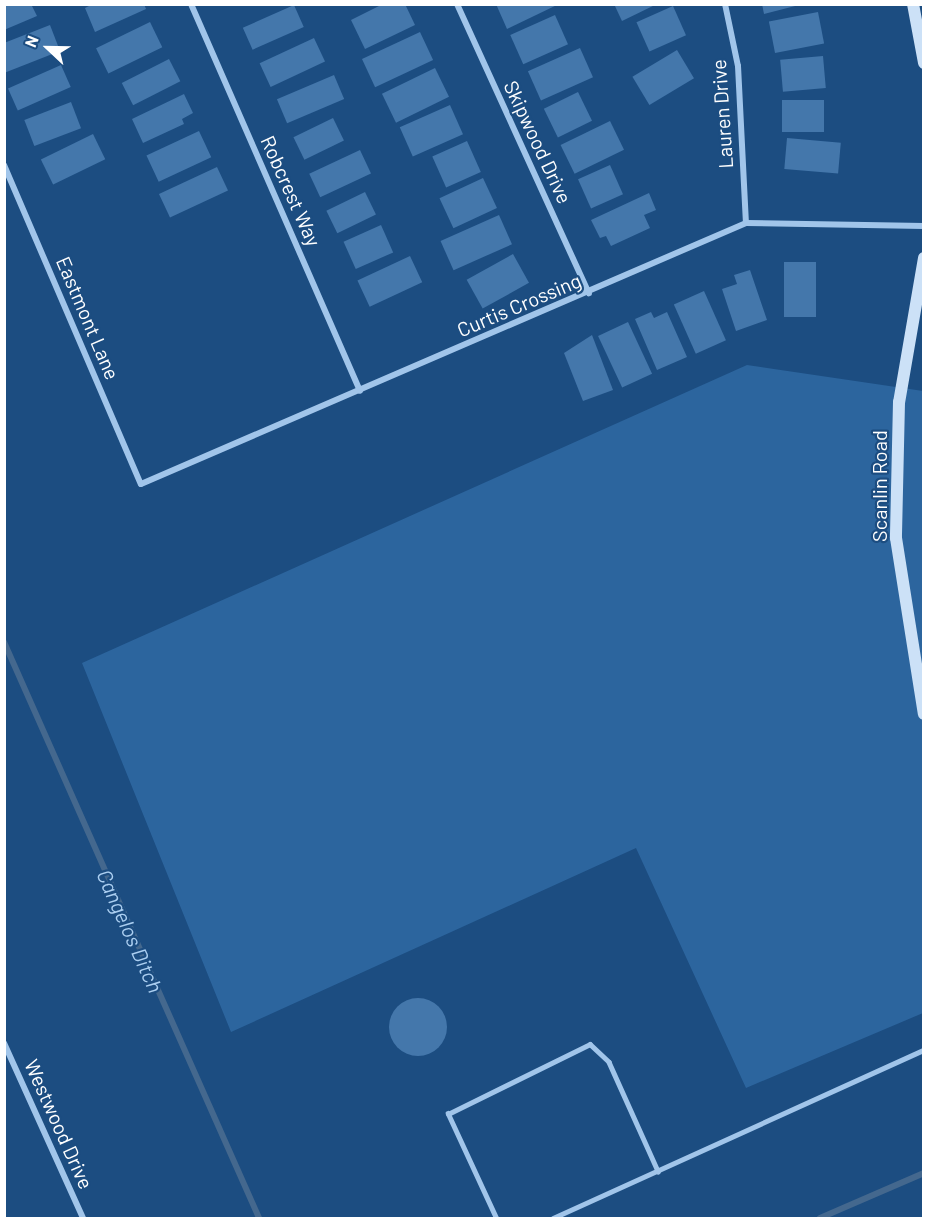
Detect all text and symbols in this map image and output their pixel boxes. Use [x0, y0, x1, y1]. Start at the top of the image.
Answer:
north arrow [18, 18, 78, 78]
text: N [20, 33, 42, 50]
street label: Lauren Drive [706, 59, 738, 169]
street label: Skipwood Drive [499, 77, 577, 207]
street label: Robcrest Way [256, 132, 326, 250]
street label: Eastmont Lane [51, 253, 125, 383]
street label: Curtis Crossing [453, 268, 585, 342]
street label: Scanlin Road [867, 430, 891, 542]
water label: Cangelos Ditch [92, 866, 168, 996]
street label: Westwood Drive [20, 1055, 98, 1193]

